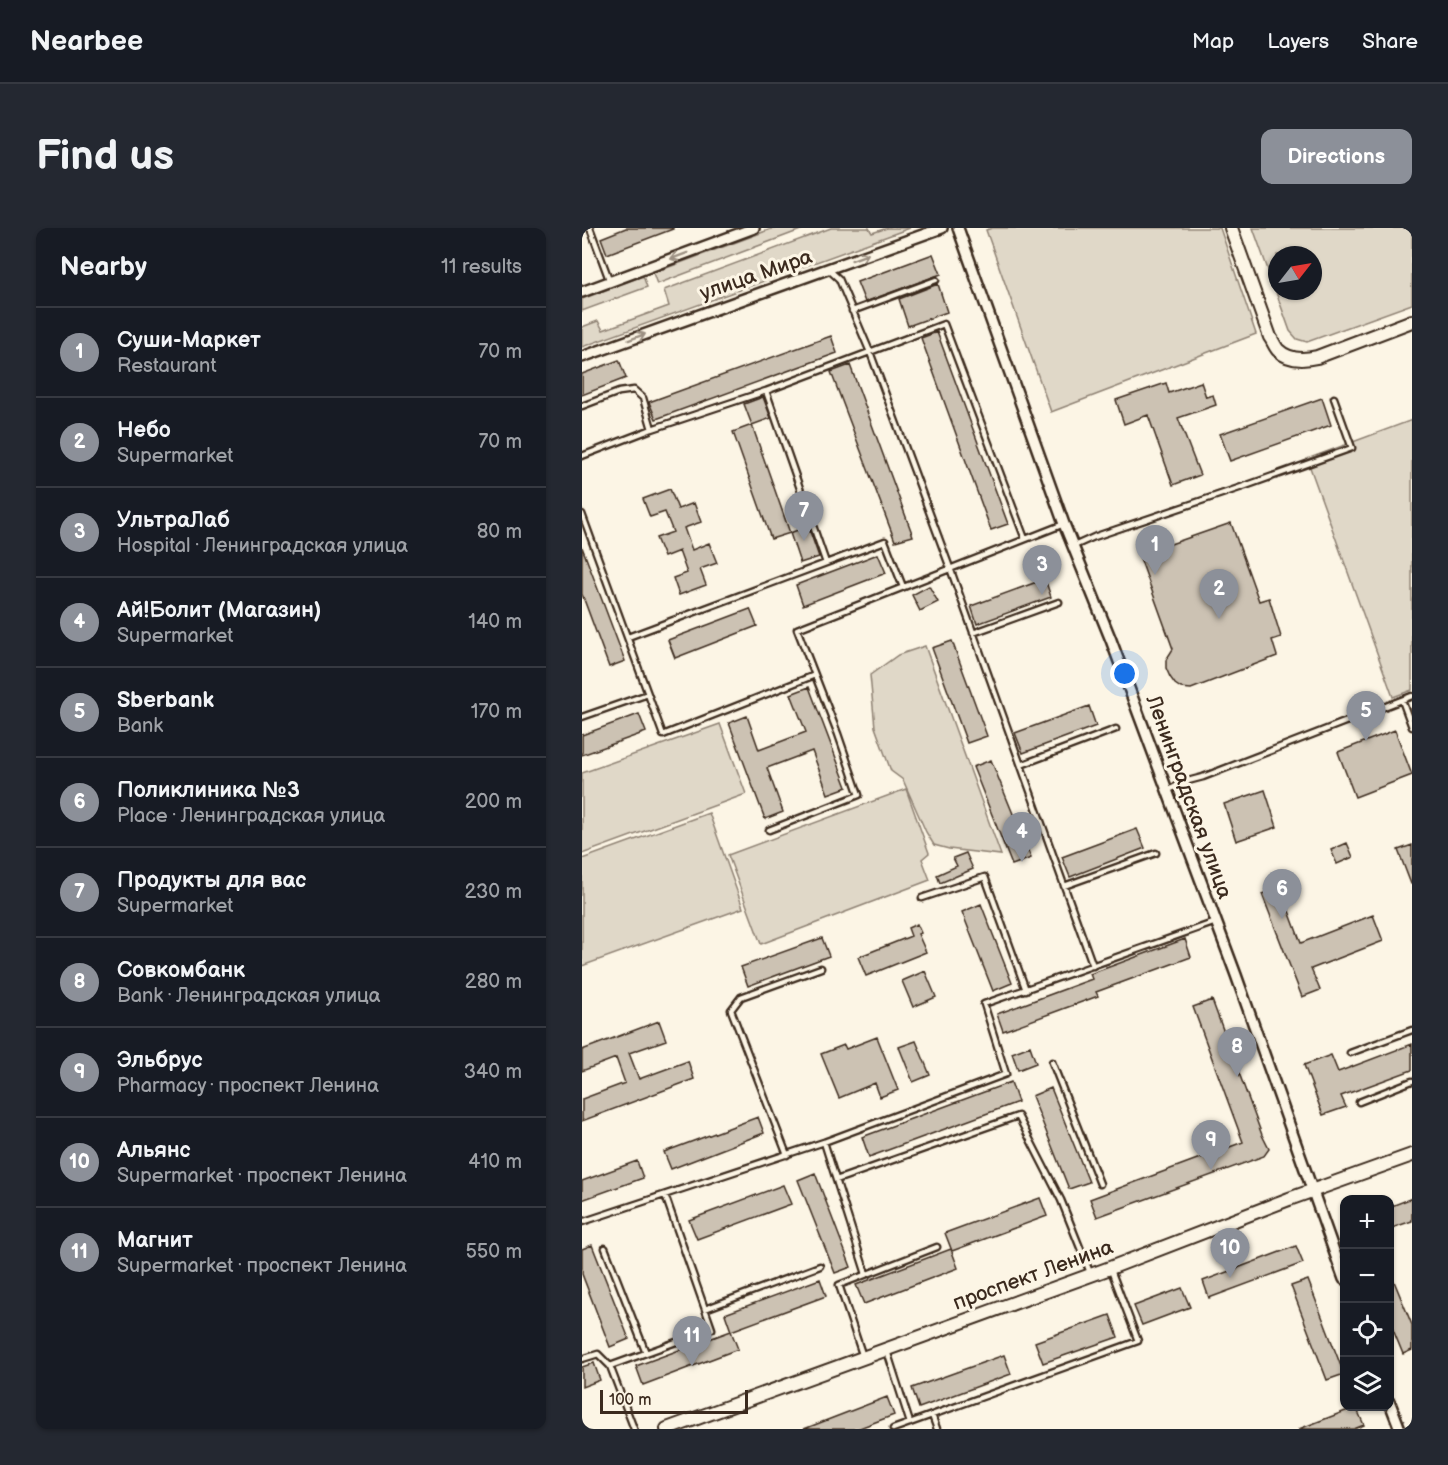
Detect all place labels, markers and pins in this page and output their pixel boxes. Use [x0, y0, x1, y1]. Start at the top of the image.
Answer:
pin: 7 [784, 492, 824, 541]
pin: 1 [1136, 526, 1174, 575]
pin: 3 [1022, 546, 1062, 595]
pin: 2 [1200, 570, 1238, 619]
pin: 5 [1346, 692, 1386, 741]
pin: 4 [1002, 812, 1042, 862]
pin: 6 [1262, 870, 1302, 919]
pin: 8 [1218, 1028, 1256, 1077]
pin: 9 [1192, 1120, 1230, 1170]
pin: 10 [1210, 1228, 1250, 1278]
pin: 11 [672, 1316, 712, 1366]

